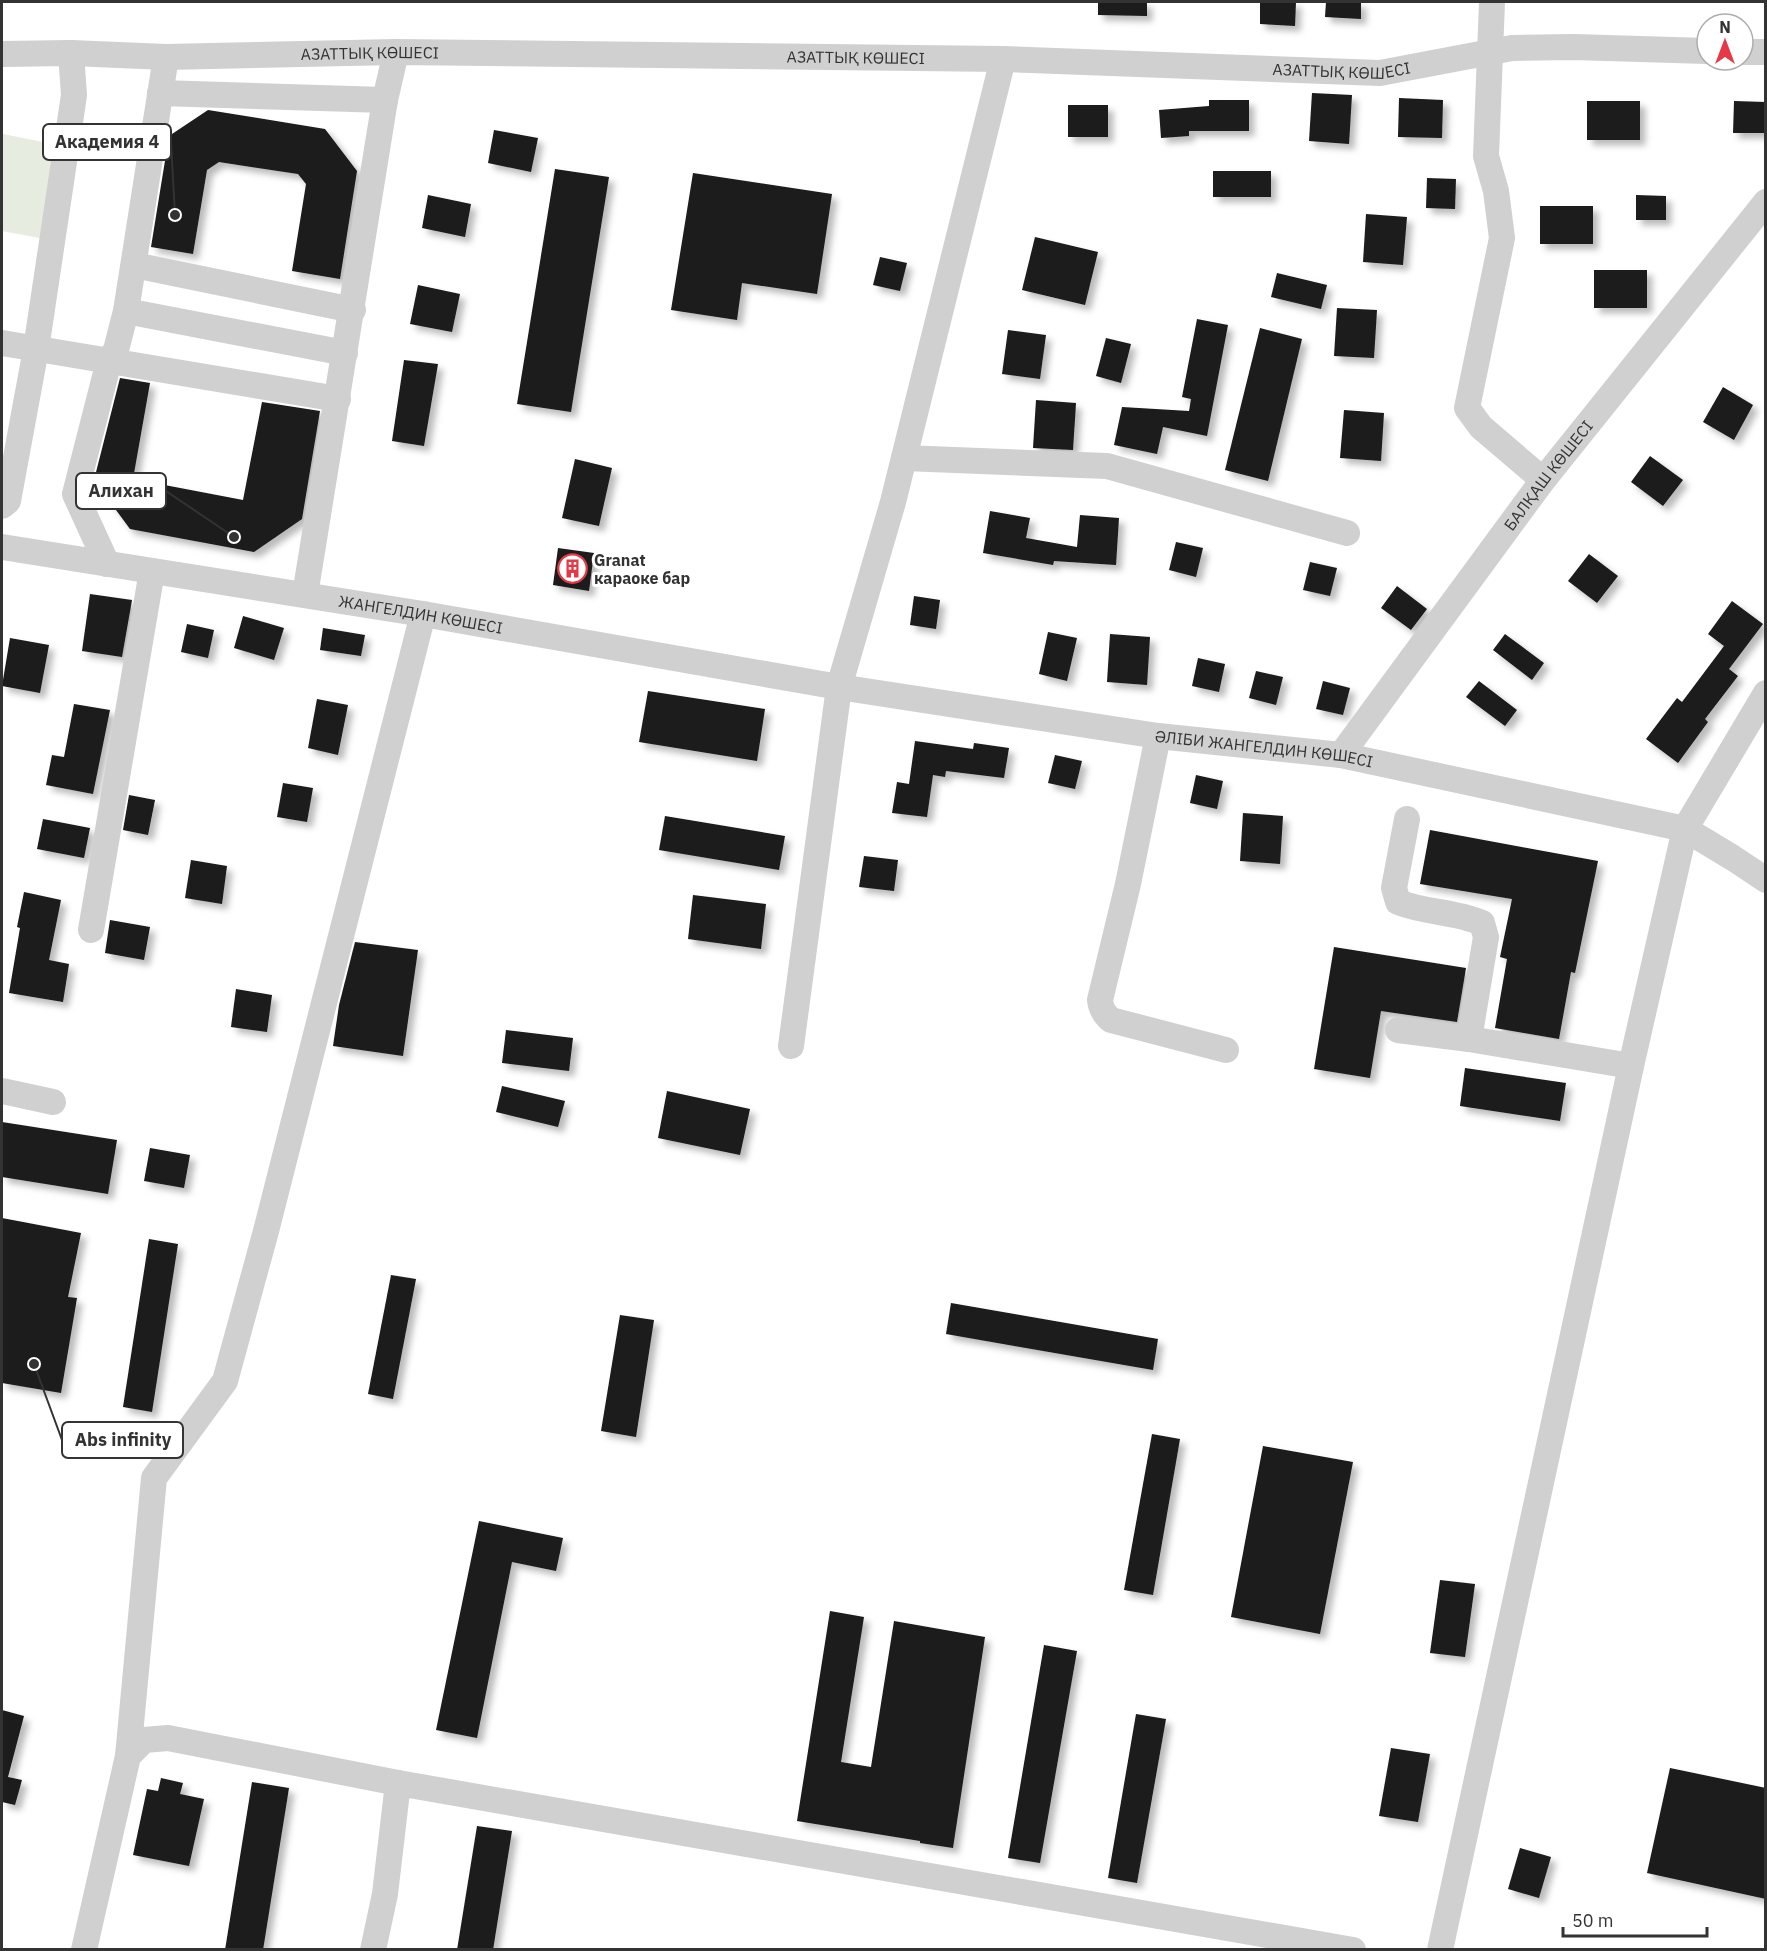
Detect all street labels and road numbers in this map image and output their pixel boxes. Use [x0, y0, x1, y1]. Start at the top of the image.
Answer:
street label: АЗАТТЫҚ КӨШЕСІ [300, 42, 439, 64]
street label: АЗАТТЫҚ КӨШЕСІ [787, 47, 925, 68]
street label: АЗАТТЫҚ КӨШЕСІ [1272, 57, 1412, 83]
street label: БАЛҚАШ КӨШЕСІ [1499, 416, 1597, 534]
street label: ЖАНГЕЛДИН КӨШЕСІ [337, 591, 504, 638]
street label: ӘЛІБИ ЖАНГЕЛДИН КӨШЕСІ [1154, 726, 1375, 772]

